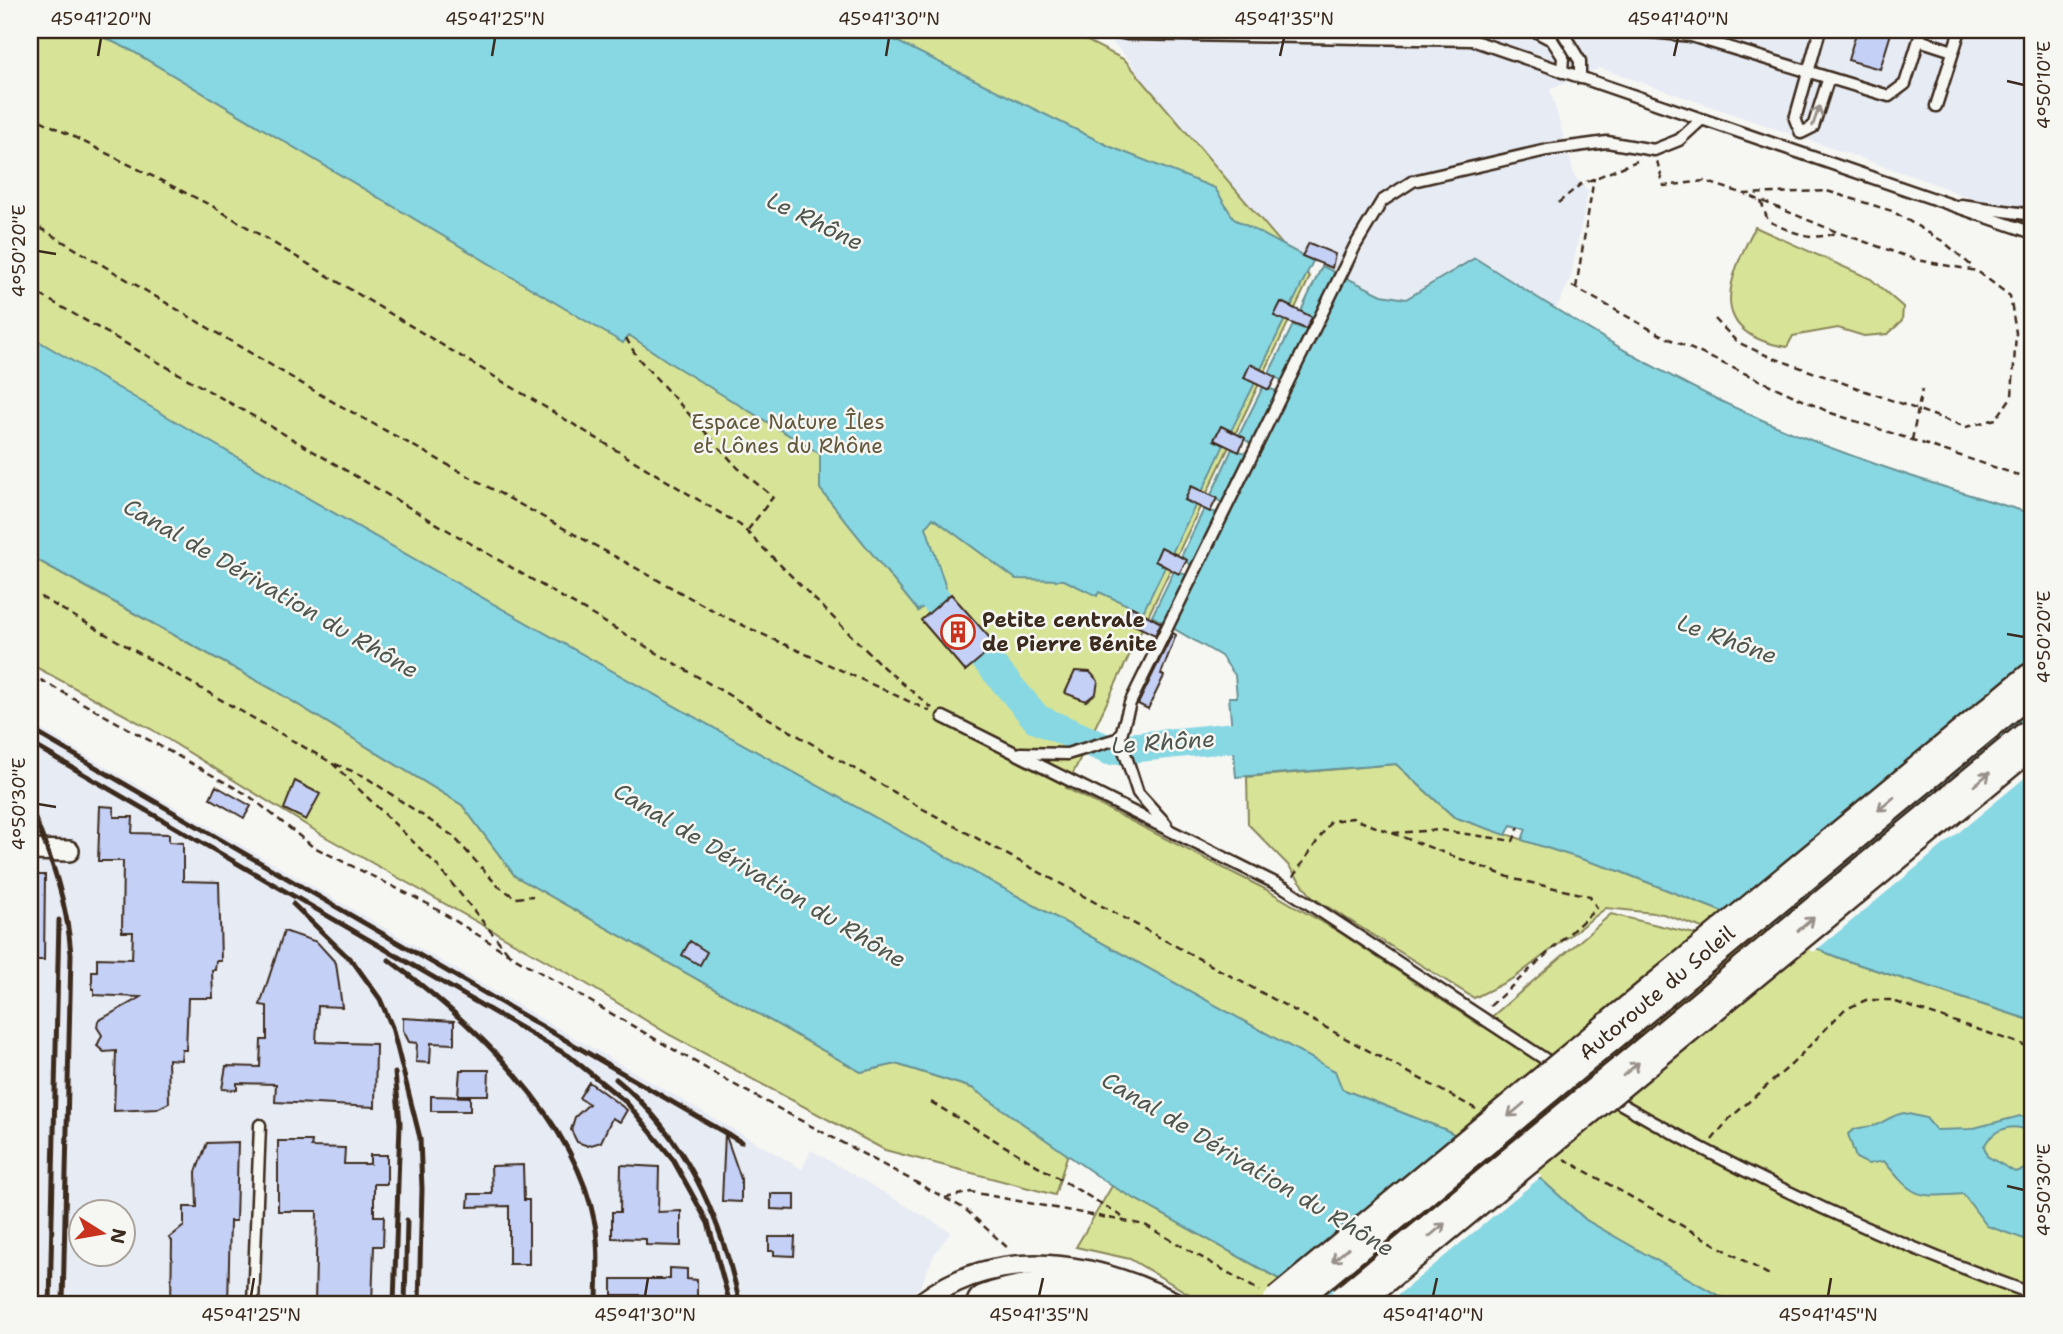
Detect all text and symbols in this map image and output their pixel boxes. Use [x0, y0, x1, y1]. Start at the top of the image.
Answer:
text: 45°41'20"N [50, 7, 152, 31]
text: 45°41'25"N [445, 7, 545, 31]
text: 45°41'30"N [838, 7, 940, 31]
text: 45°41'35"N [1234, 7, 1334, 31]
text: 45°41'40"N [1627, 7, 1729, 31]
text: 4°50'10"E [2032, 41, 2056, 129]
one-way arrow [1811, 106, 1823, 128]
water label: Le Rhône [762, 185, 868, 257]
text: 4°50'20"E [7, 205, 31, 297]
park label: Espace Nature Îles et Lônes du Rhône [691, 407, 885, 460]
water label: Canal de Dérivation du Rhône [118, 491, 424, 685]
text: 4°50'20"E [2032, 591, 2056, 683]
place label: Petite centrale de Pierre Bénite [982, 606, 1157, 658]
water label: Le Rhône [1673, 607, 1781, 671]
building icon: Petite centrale de Pierre Bénite [939, 613, 977, 651]
water label: Le Rhône [1110, 723, 1216, 761]
text: 4°50'30"E [7, 757, 31, 851]
one-way arrow [1972, 771, 1990, 787]
water label: Canal de Dérivation du Rhône [608, 776, 912, 974]
one-way arrow [1878, 796, 1896, 812]
one-way arrow [1797, 916, 1815, 932]
street label: Autoroute du Soleil [1573, 919, 1741, 1067]
one-way arrow [1622, 1061, 1640, 1077]
water label: Canal de Dérivation du Rhône [1096, 1065, 1400, 1263]
one-way arrow [1507, 1102, 1525, 1117]
text: 4°50'30"E [2032, 1143, 2056, 1237]
north arrow [66, 1198, 136, 1268]
one-way arrow [1427, 1222, 1445, 1237]
text: N [104, 1226, 132, 1246]
one-way arrow [1332, 1247, 1350, 1262]
text: 45°41'25"N [201, 1303, 301, 1327]
text: 45°41'30"N [594, 1303, 696, 1327]
text: 45°41'35"N [989, 1303, 1089, 1327]
text: 45°41'40"N [1382, 1303, 1484, 1327]
text: 45°41'45"N [1778, 1303, 1878, 1327]

